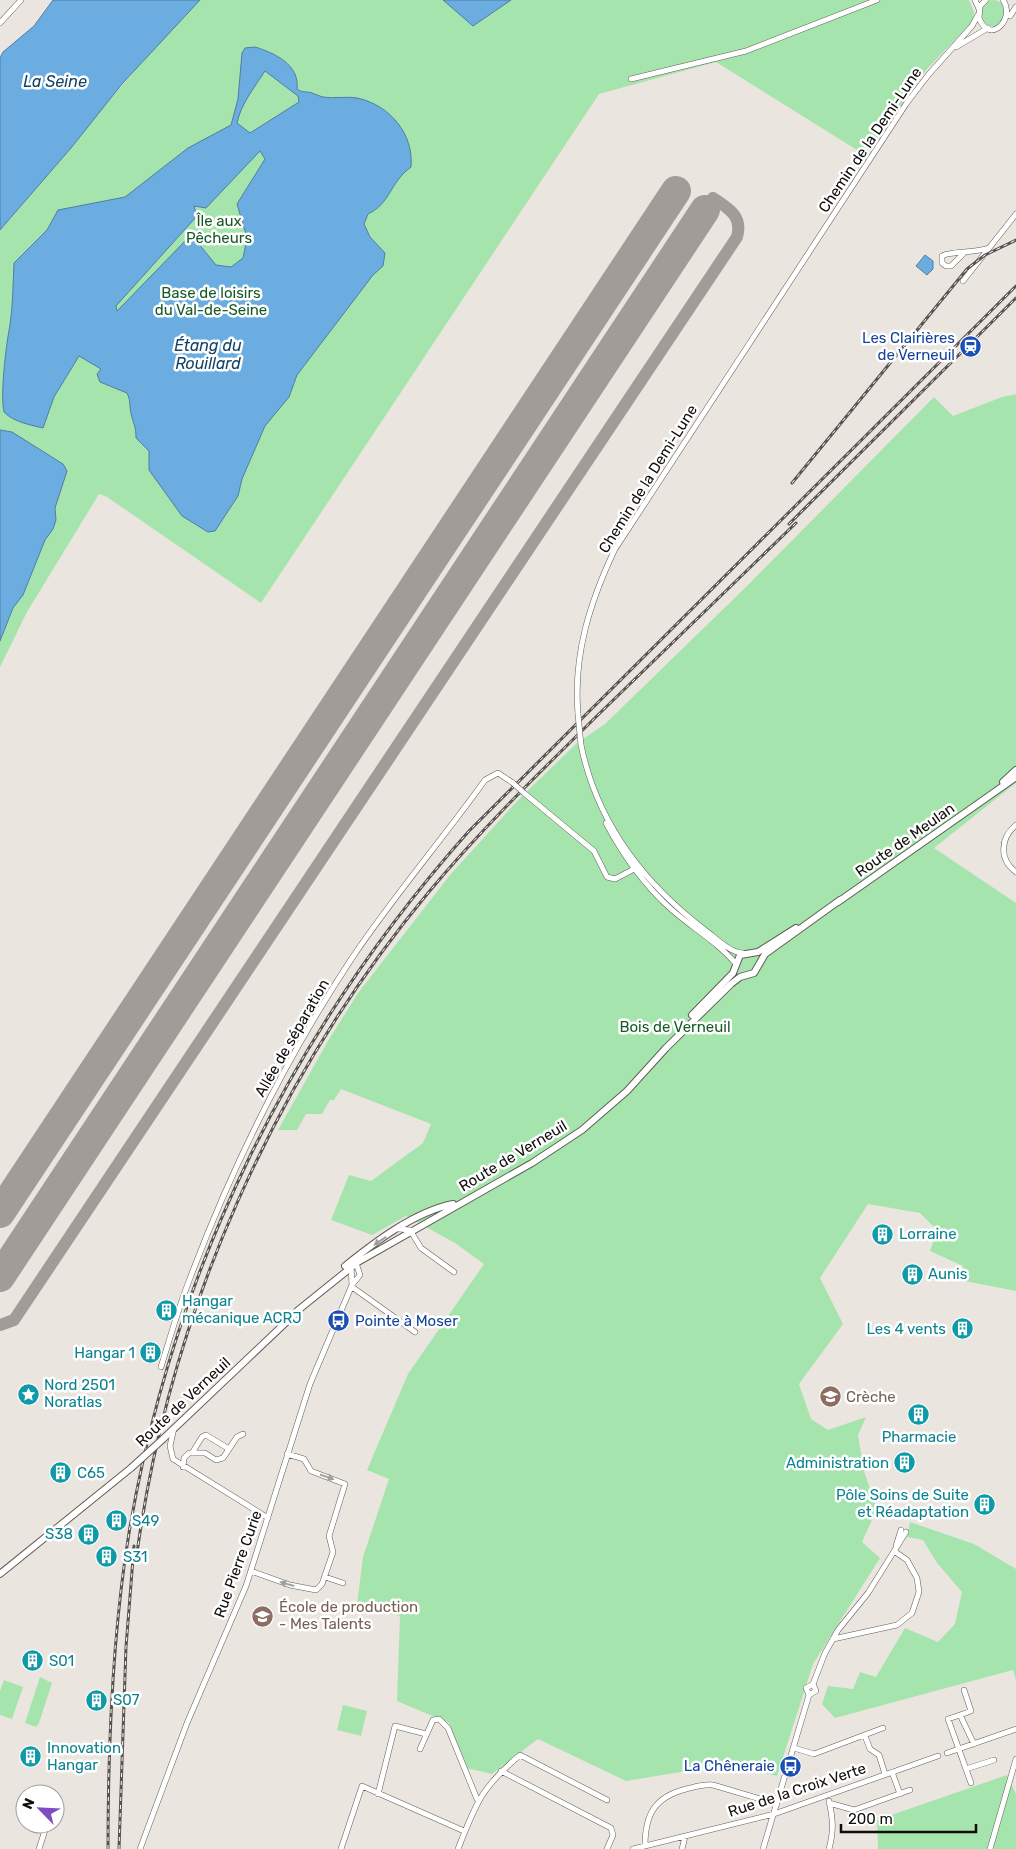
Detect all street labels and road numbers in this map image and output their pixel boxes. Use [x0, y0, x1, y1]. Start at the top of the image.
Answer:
street label: Chemin de la Demi-Lune [815, 64, 925, 216]
street label: Chemin de la Demi-Lune [595, 402, 701, 556]
street label: Route de Meulan [852, 799, 958, 881]
street label: Allée de séparation [251, 976, 333, 1100]
street label: Route de Verneuil [456, 1117, 570, 1195]
street label: Route de Verneuil [132, 1354, 234, 1450]
street label: Rue Pierre Curie [210, 1508, 266, 1620]
street label: Rue de la Croix Verte [726, 1759, 868, 1821]

